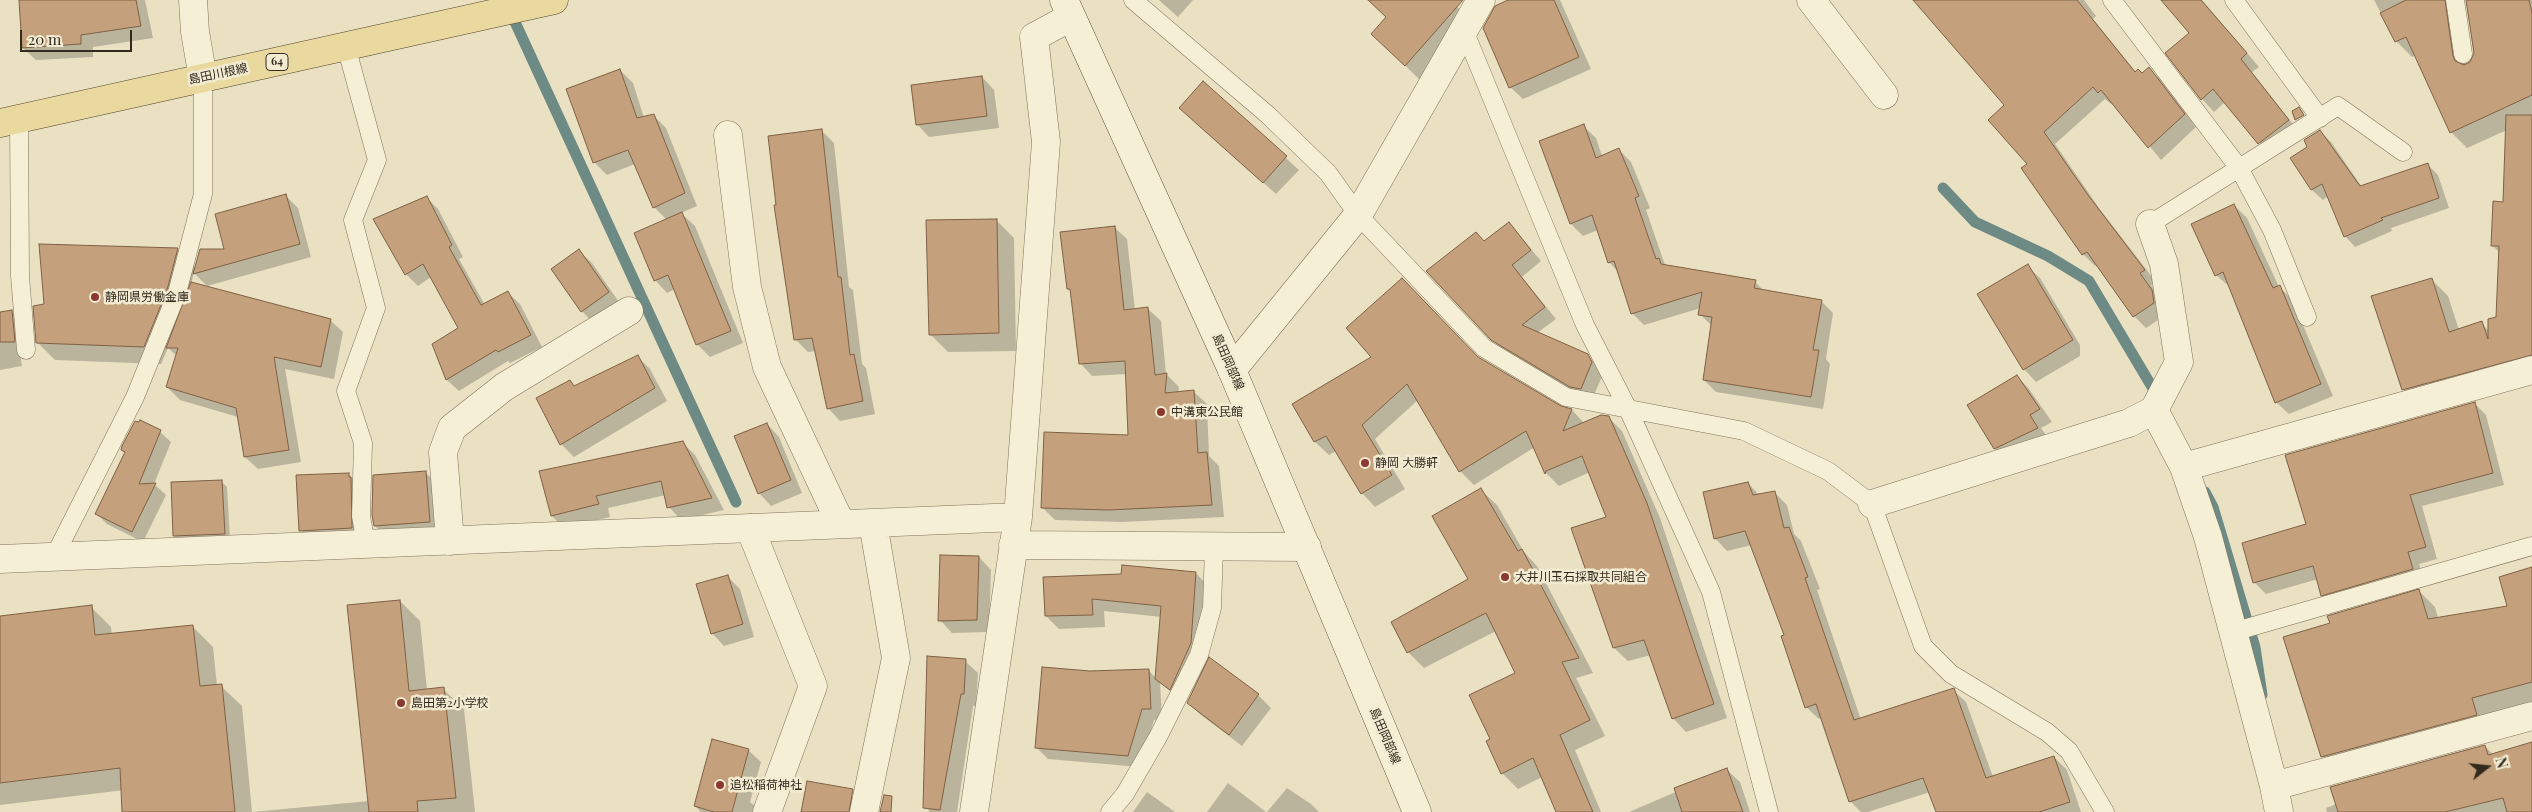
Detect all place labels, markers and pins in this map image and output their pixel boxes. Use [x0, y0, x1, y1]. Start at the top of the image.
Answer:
place label: 静岡県労働金庫 [105, 290, 189, 304]
marker: 静岡県労働金庫 [89, 291, 101, 303]
place label: 中溝東公民館 [1171, 405, 1243, 419]
marker: 中溝東公民館 [1155, 406, 1167, 418]
place label: 静岡 大勝軒 [1375, 456, 1438, 470]
marker: 静岡 大勝軒 [1359, 457, 1371, 469]
place label: 大井川玉石採取共同組合 [1515, 570, 1647, 584]
marker: 大井川玉石採取共同組合 [1499, 571, 1511, 583]
place label: 島田第2小学校 [411, 696, 489, 710]
marker: 島田第2小学校 [395, 697, 407, 709]
place label: 追松稲荷神社 [730, 778, 802, 792]
marker: 追松稲荷神社 [714, 779, 726, 791]

